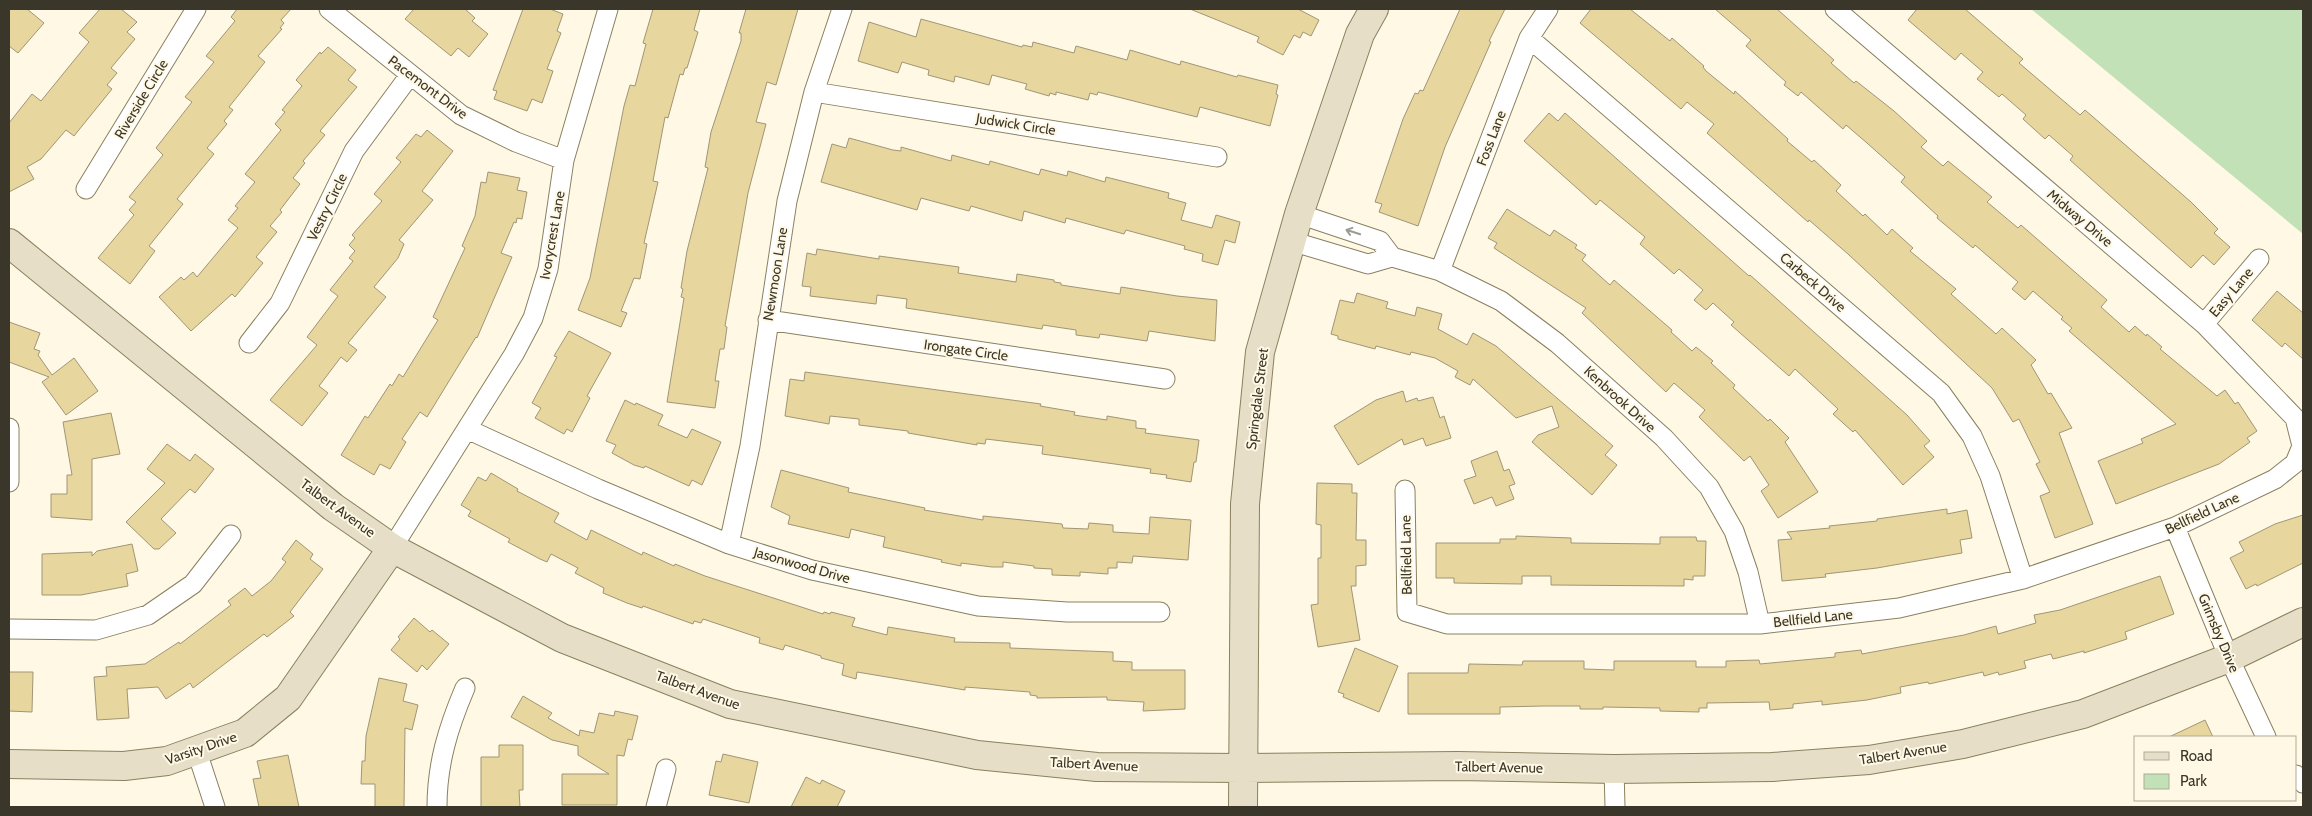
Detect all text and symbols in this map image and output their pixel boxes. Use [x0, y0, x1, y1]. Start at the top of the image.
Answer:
street label: Pacemont Drive [385, 51, 471, 123]
street label: Riverside Circle [110, 56, 172, 142]
street label: Foss Lane [1472, 108, 1510, 168]
street label: Judwick Circle [974, 109, 1057, 139]
street label: Vestry Circle [303, 170, 351, 244]
street label: Midway Drive [2044, 185, 2116, 251]
street label: Ivorycrest Lane [535, 189, 569, 281]
street label: Newmoon Lane [759, 226, 791, 322]
one-way arrow [1346, 227, 1362, 236]
street label: Carbeck Drive [1776, 248, 1850, 316]
street label: Easy Lane [2205, 264, 2257, 320]
street label: Irongate Circle [923, 335, 1009, 365]
street label: Springdale Street [1242, 347, 1272, 451]
street label: Kenbrook Drive [1580, 362, 1660, 436]
street label: Talbert Avenue [297, 475, 379, 541]
street label: Bellfield Lane [2162, 488, 2242, 538]
street label: Bellfield Lane [1396, 515, 1416, 595]
street label: Jasonwood Drive [751, 542, 852, 587]
street label: Grimsby Drive [2194, 591, 2244, 675]
street label: Bellfield Lane [1772, 605, 1854, 631]
street label: Talbert Avenue [653, 666, 743, 714]
street label: Varsity Drive [163, 727, 239, 769]
legend [2134, 736, 2297, 801]
street label: Talbert Avenue [1858, 737, 1948, 769]
text: Road [2180, 747, 2213, 765]
street label: Talbert Avenue [1049, 753, 1139, 775]
street label: Talbert Avenue [1455, 757, 1543, 777]
text: Park [2180, 772, 2207, 790]

